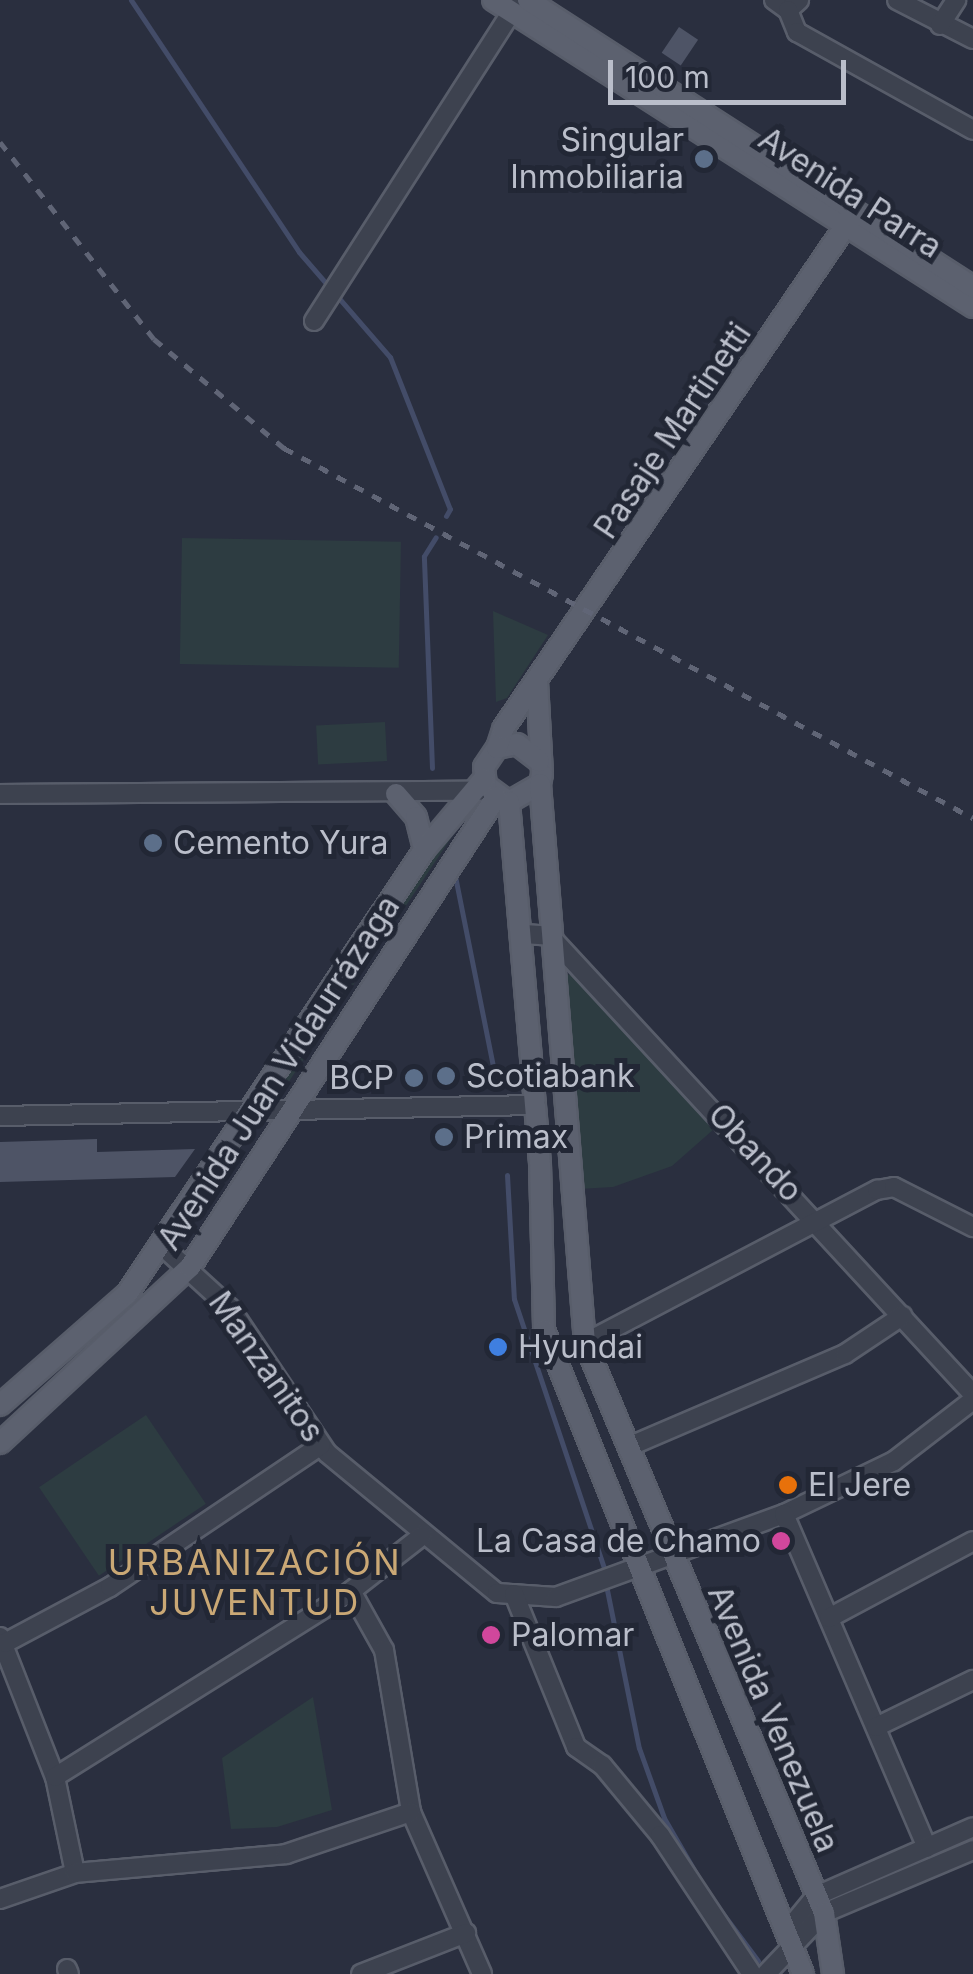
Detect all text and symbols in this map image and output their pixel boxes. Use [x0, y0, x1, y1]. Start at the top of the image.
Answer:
scale bar [613, 40, 850, 102]
text: 100 m [625, 59, 710, 95]
street label: Avenida Parra [751, 120, 949, 266]
place label: Singular Inmobiliaria [510, 122, 684, 197]
marker: Singular Inmobiliaria [693, 148, 715, 170]
street label: Pasaje Martinetti [587, 316, 759, 546]
place label: Cemento Yura [173, 824, 388, 862]
marker: Cemento Yura [142, 832, 164, 854]
street label: Avenida Juan Vidaurrázaga [150, 889, 408, 1257]
place label: Scotiabank [466, 1057, 635, 1095]
place label: BCP [329, 1059, 394, 1097]
marker: Scotiabank [435, 1065, 457, 1087]
marker: BCP [403, 1067, 425, 1089]
street label: Obando [700, 1096, 810, 1210]
place label: Primax [464, 1118, 568, 1156]
marker: Primax [433, 1126, 455, 1148]
street label: Manzanitos [200, 1285, 332, 1449]
place label: Hyundai [518, 1328, 643, 1366]
marker: Hyundai [487, 1336, 509, 1358]
place label: El Jere [808, 1466, 911, 1504]
marker: El Jere [777, 1474, 799, 1496]
place label: La Casa de Chamo [476, 1522, 761, 1560]
marker: La Casa de Chamo [770, 1530, 792, 1552]
district label: URBANIZACIÓN JUVENTUD [108, 1541, 402, 1623]
street label: Avenida Venezuela [699, 1580, 847, 1858]
place label: Palomar [511, 1616, 634, 1654]
marker: Palomar [480, 1624, 502, 1646]

